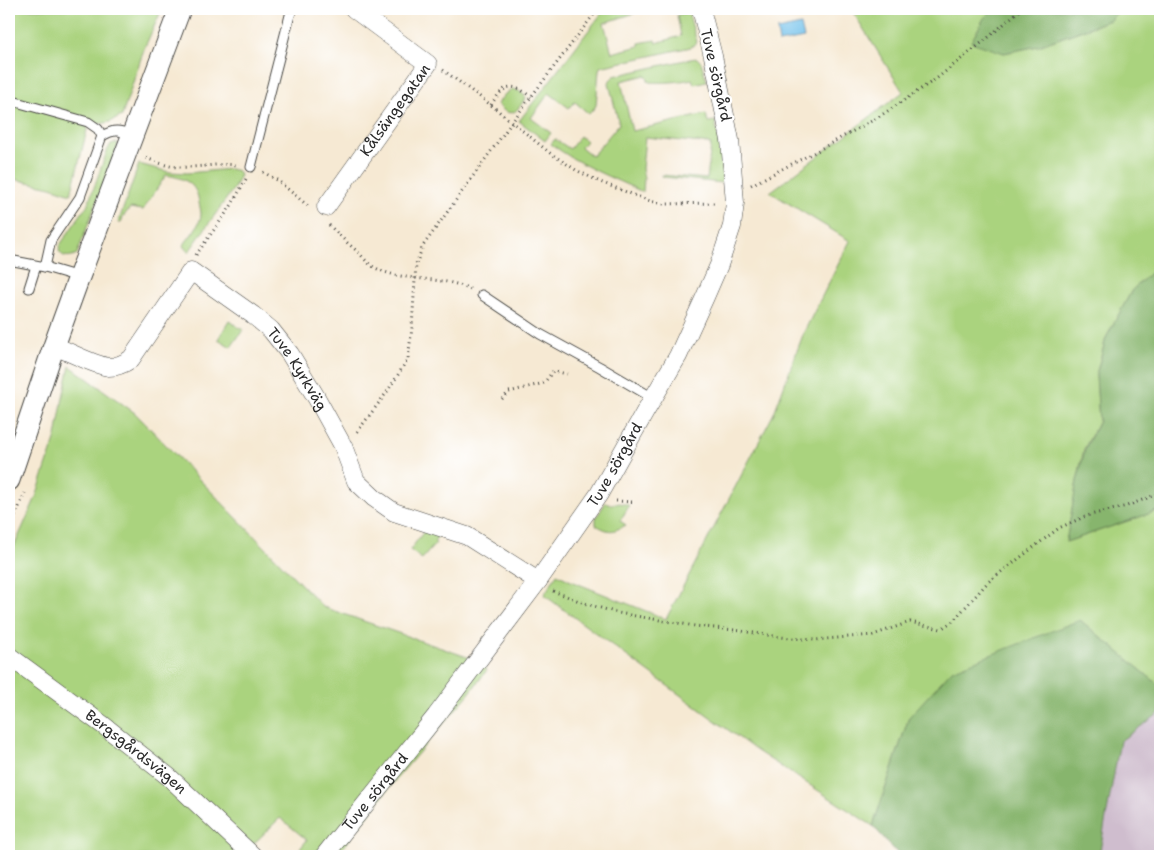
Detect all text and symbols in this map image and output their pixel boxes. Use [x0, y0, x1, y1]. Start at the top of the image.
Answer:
street label: Tuve sörgård [696, 27, 736, 124]
street label: Kålsängegatan [355, 60, 435, 160]
street label: Tuve Kyrkväg [263, 323, 332, 415]
street label: Tuve sörgård [583, 418, 647, 511]
street label: Bergsgårdsvägen [81, 705, 191, 798]
street label: Tuve sörgård [338, 748, 413, 835]

